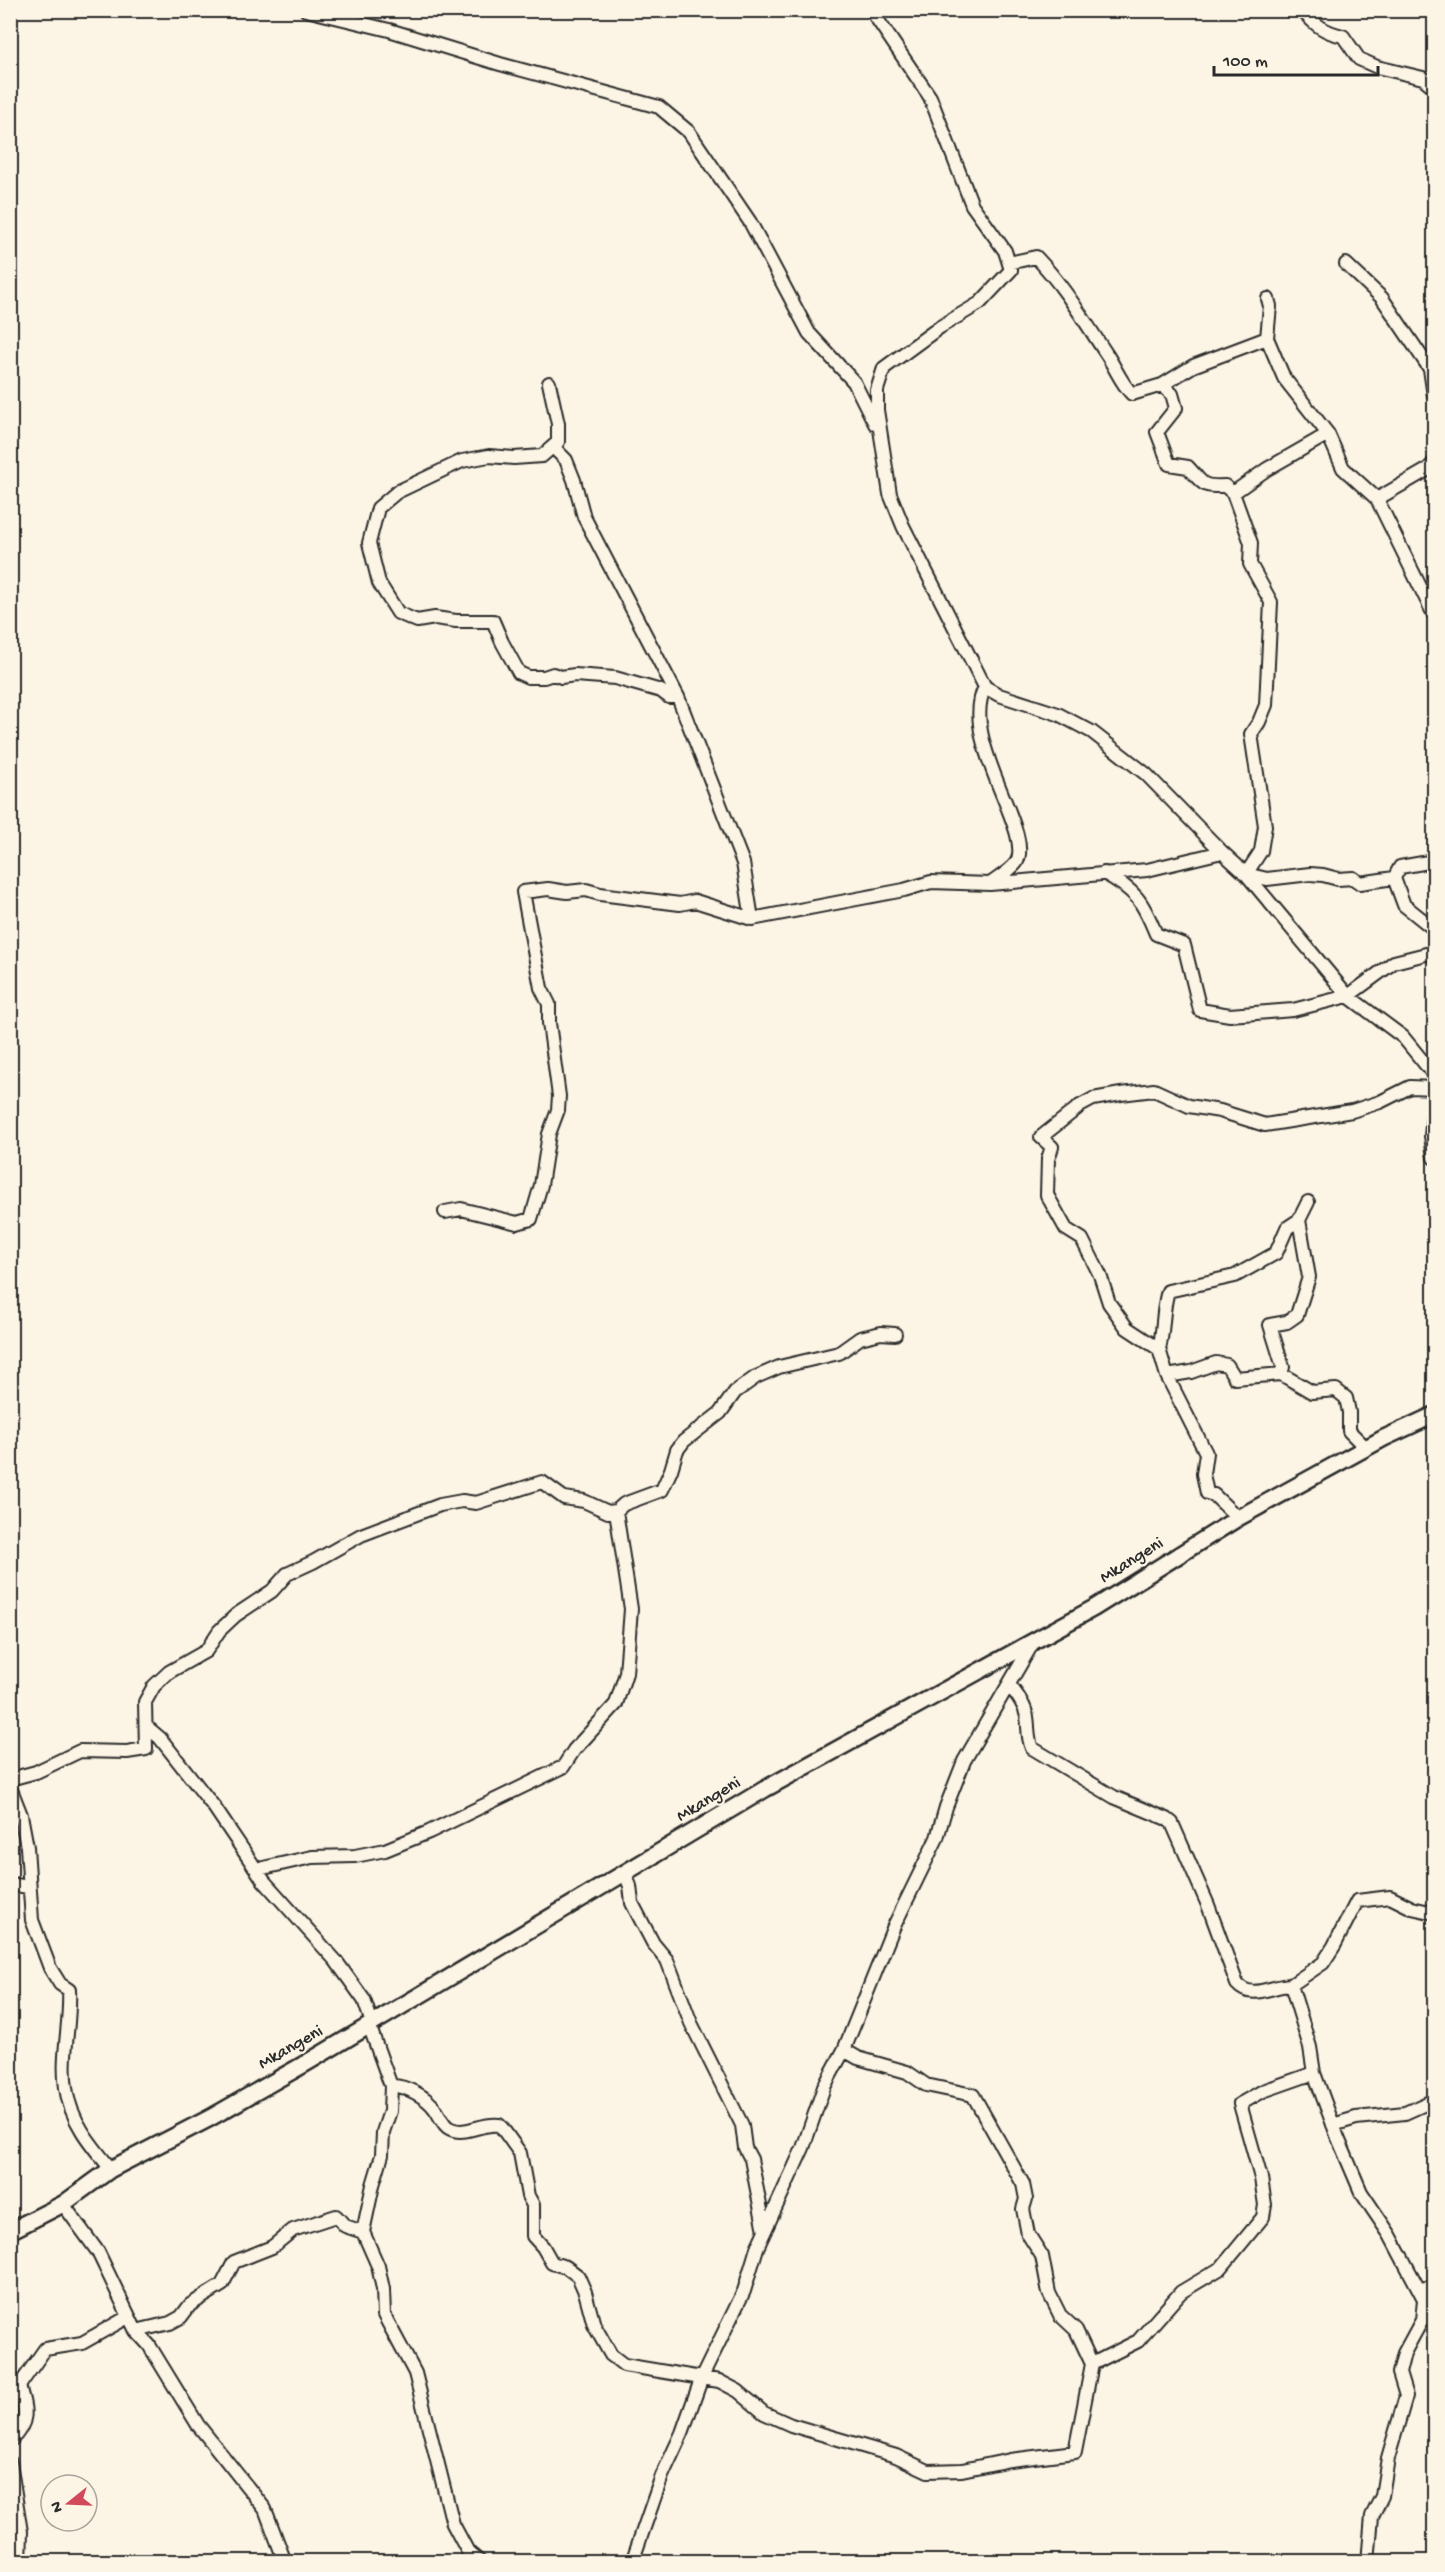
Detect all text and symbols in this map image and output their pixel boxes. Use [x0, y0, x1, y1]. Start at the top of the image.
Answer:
scale bar [1214, 39, 1378, 77]
text: 100 m [1222, 52, 1268, 73]
street label: Mkangeni [1096, 1533, 1168, 1589]
street label: Mkangeni [673, 1773, 745, 1827]
street label: Mkangeni [255, 2021, 327, 2075]
north arrow [39, 2473, 99, 2533]
text: N [47, 2498, 69, 2514]

